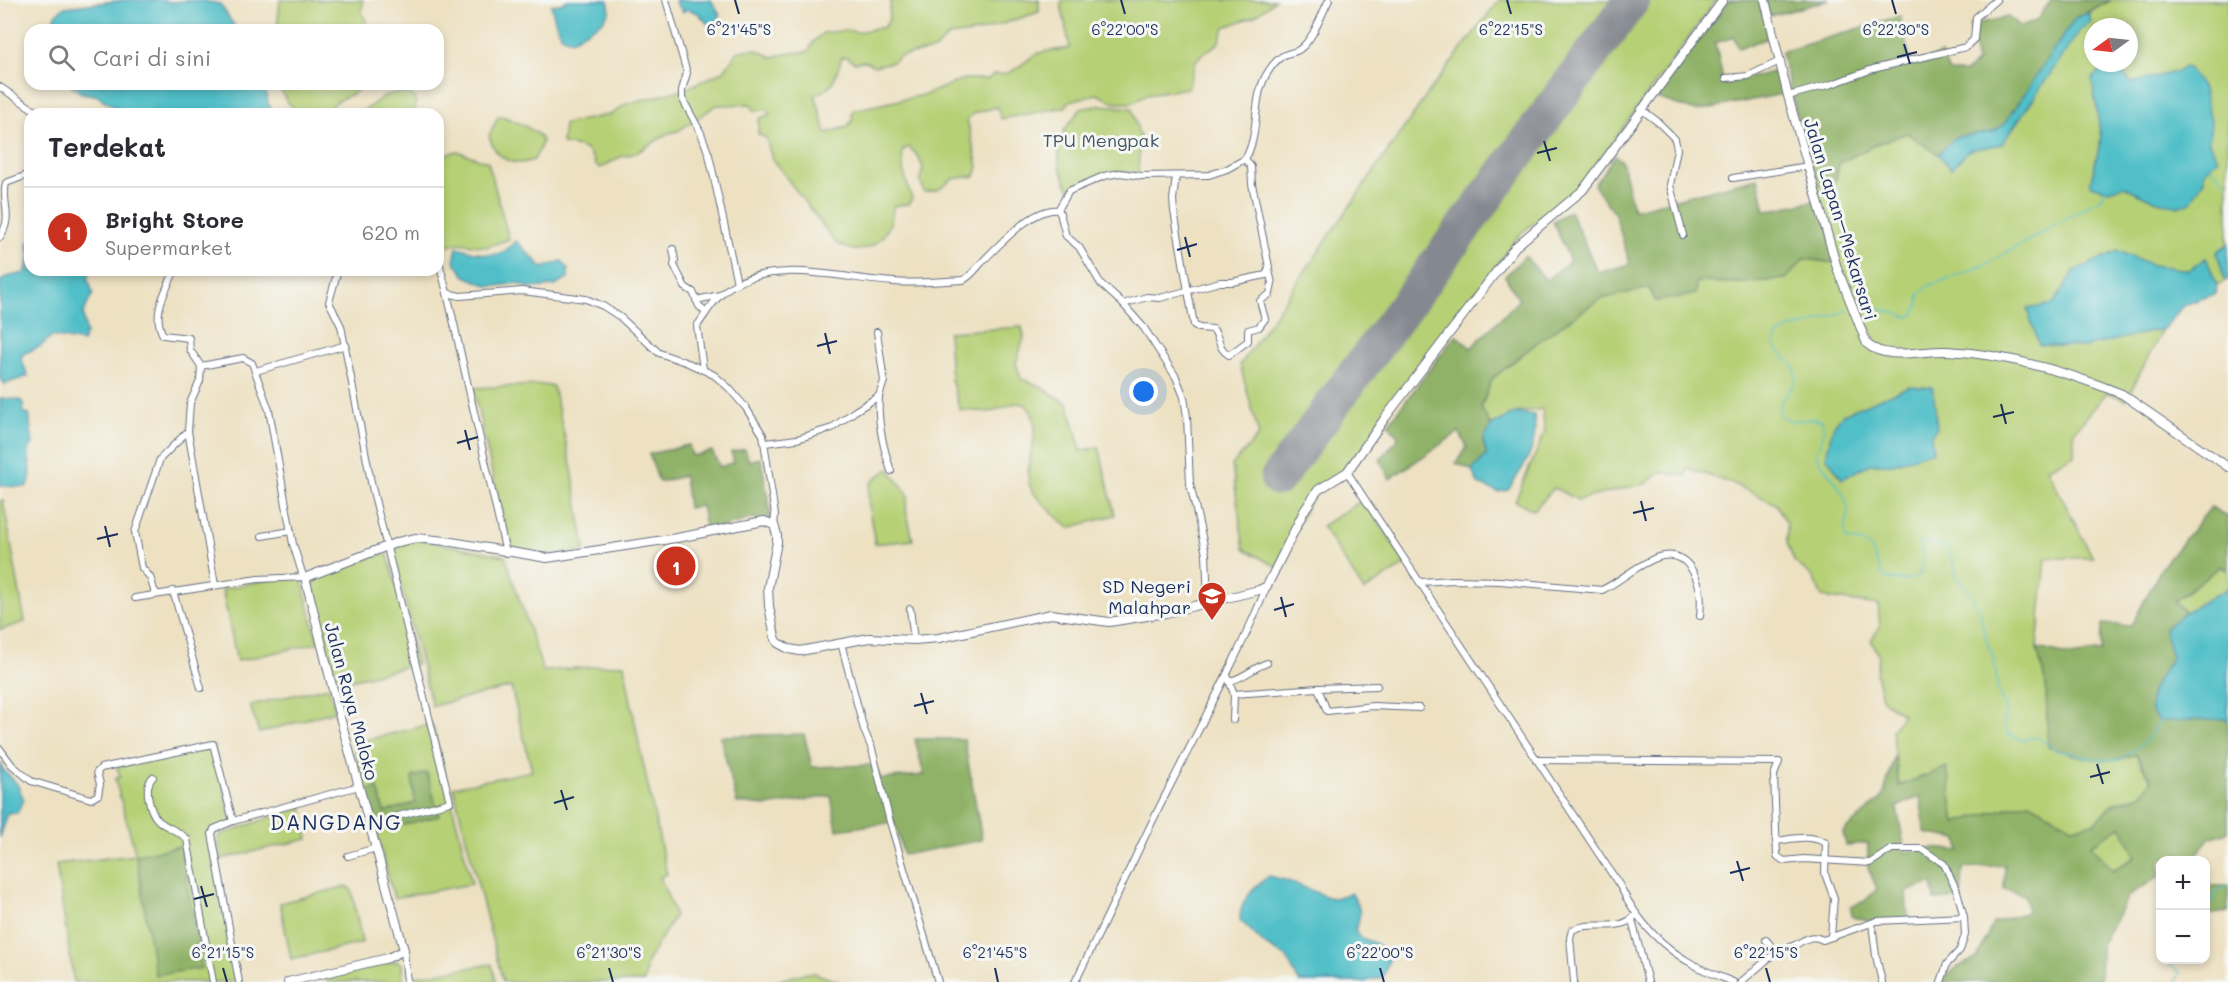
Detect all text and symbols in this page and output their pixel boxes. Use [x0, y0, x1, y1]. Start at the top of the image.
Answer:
north arrow [2084, 18, 2138, 72]
text: 6°21'45"S [707, 19, 771, 39]
text: 6°22'00"S [1091, 19, 1159, 39]
text: 6°22'15"S [1479, 19, 1543, 39]
text: 6°22'30"S [1863, 19, 1929, 39]
search box [24, 24, 444, 90]
icon: search [45, 41, 78, 74]
text: Cari di sini [93, 43, 211, 72]
street label: Jalan Lapan–Mekarsari [1799, 115, 1883, 323]
park label: TPU Mengpak [1043, 128, 1159, 152]
text: Terdekat [48, 130, 166, 164]
text: Bright Store [105, 205, 244, 234]
text: 1 [63, 219, 72, 245]
text: 620 m [362, 219, 420, 245]
text: Supermarket [105, 234, 232, 260]
your location [1129, 377, 1158, 406]
pin: 1 [656, 544, 696, 588]
place label: SD Negeri Malahpar [1102, 574, 1191, 619]
school or university icon: SD Negeri Malahpar [1196, 580, 1228, 622]
street label: Jalan Raya Maloko [319, 619, 385, 783]
district label: DANGDANG [270, 808, 402, 835]
map controls [2156, 856, 2210, 964]
button: + [2156, 856, 2210, 910]
button: − [2156, 910, 2210, 964]
text: 6°21'15"S [192, 942, 254, 962]
text: 6°21'30"S [577, 942, 642, 962]
text: 6°21'45"S [963, 942, 1027, 962]
text: 6°22'00"S [1346, 942, 1414, 962]
text: 6°22'15"S [1734, 942, 1798, 962]

